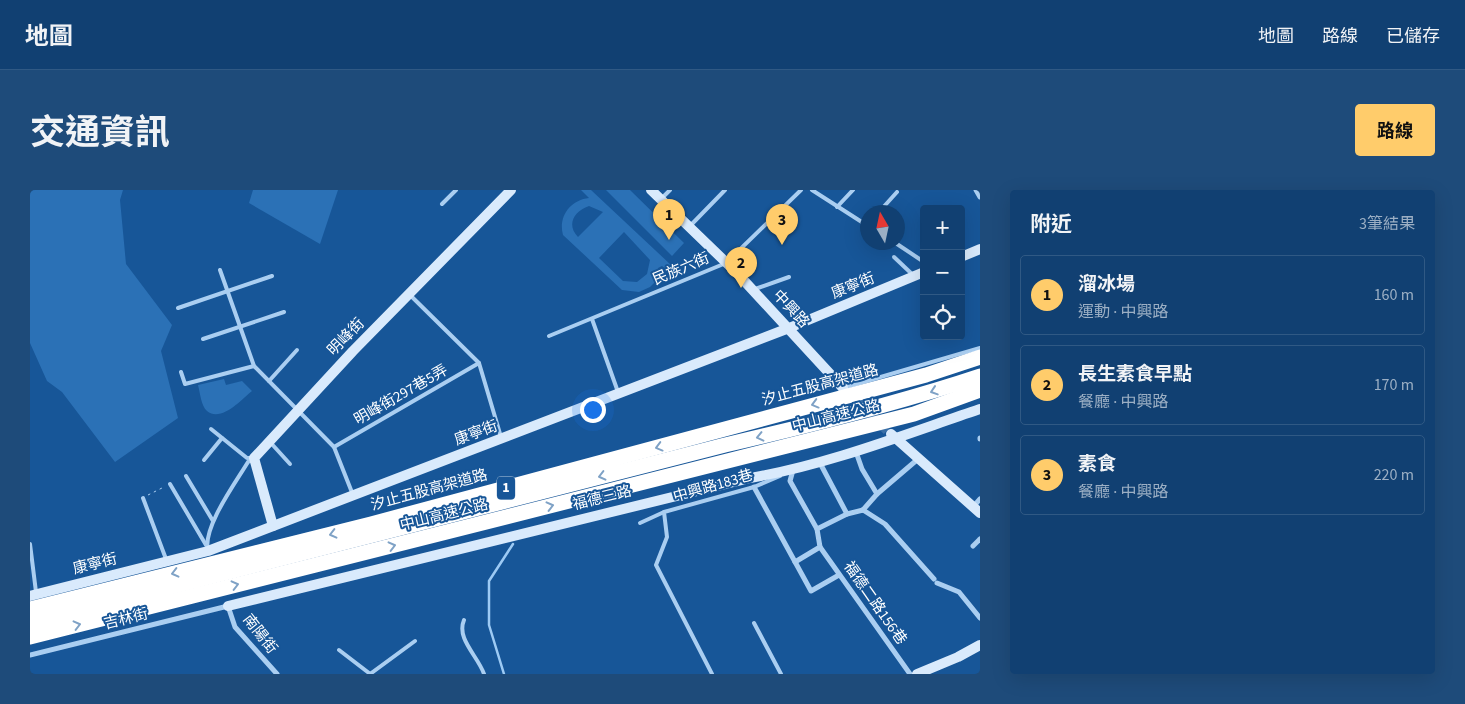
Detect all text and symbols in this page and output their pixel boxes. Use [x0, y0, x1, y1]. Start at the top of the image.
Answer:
text: 地圖 [25, 19, 73, 54]
text: 地圖 [1258, 24, 1294, 49]
text: 路線 [1322, 24, 1358, 49]
text: 已儲存 [1386, 24, 1440, 49]
button: 路線 [1355, 104, 1435, 156]
text: 交通資訊 [30, 108, 170, 158]
pin: 1 [653, 199, 685, 240]
pin: 3 [766, 204, 798, 245]
north arrow [860, 205, 905, 250]
map controls [920, 205, 965, 340]
button: + [920, 205, 965, 250]
text: 附近 [1030, 209, 1072, 239]
text: 3筆結果 [1359, 213, 1415, 235]
pin: 2 [725, 247, 757, 288]
street label: 民族六街 [649, 248, 713, 290]
button: − [920, 250, 965, 295]
street label: 康寧街 [828, 268, 878, 304]
text: 溜冰場 [1078, 271, 1135, 298]
text: 1 [1043, 284, 1051, 306]
text: 160 m [1374, 284, 1414, 306]
street label: 中興路 [768, 285, 814, 333]
button: locate [920, 295, 965, 340]
text: 運動 · 中興路 [1078, 301, 1168, 323]
street label: 明峰街 [323, 314, 369, 360]
street label: 汐止五股高架道路 [759, 359, 881, 411]
street label: 明峰街297巷5弄 [350, 360, 452, 430]
text: 長生素食早點 [1078, 361, 1192, 388]
text: 2 [1043, 374, 1051, 396]
text: 170 m [1374, 374, 1414, 396]
one-way arrow [930, 385, 938, 395]
text: 餐廳 · 中興路 [1078, 391, 1168, 413]
street label: 中山高速公路 [790, 395, 882, 437]
your location [580, 397, 606, 423]
one-way arrow [811, 398, 820, 409]
street label: 康寧街 [451, 415, 501, 451]
one-way arrow [755, 431, 764, 442]
one-way arrow [655, 441, 663, 451]
text: 素食 [1078, 451, 1116, 478]
street label: 汐止五股高架道路 [368, 464, 490, 516]
text: 3 [1043, 464, 1051, 486]
text: 220 m [1374, 464, 1414, 486]
street label: 中興路183巷 [671, 465, 755, 507]
one-way arrow [598, 470, 607, 481]
road number: 1 [497, 476, 515, 500]
street label: 福德三路 [570, 481, 634, 515]
text: 餐廳 · 中興路 [1078, 481, 1168, 503]
street label: 中山高速公路 [398, 494, 490, 536]
one-way arrow [546, 501, 555, 512]
one-way arrow [329, 528, 337, 538]
one-way arrow [388, 541, 396, 551]
street label: 康寧街 [71, 548, 119, 580]
street label: 福德二路156巷 [838, 557, 912, 649]
one-way arrow [170, 567, 179, 578]
one-way arrow [230, 580, 239, 591]
street label: 吉林街 [102, 603, 150, 635]
street label: 南陽街 [238, 610, 282, 658]
one-way arrow [73, 620, 82, 631]

